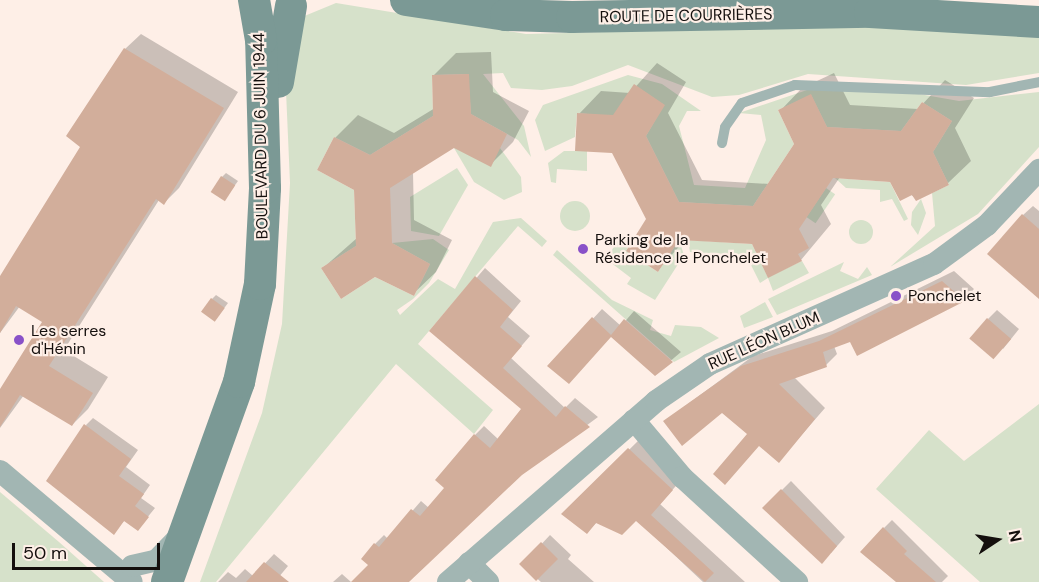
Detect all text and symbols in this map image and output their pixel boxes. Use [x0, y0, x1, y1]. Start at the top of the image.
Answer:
street label: ROUTE DE COURRIÈRES [599, 5, 773, 27]
street label: BOULEVARD DU 6 JUIN 1944 [250, 33, 272, 239]
place label: Parking de la Résidence le Ponchelet [595, 230, 766, 268]
marker: Parking de la Résidence le Ponchelet [576, 242, 590, 256]
place label: Ponchelet [908, 286, 982, 306]
marker: Ponchelet [889, 289, 903, 303]
street label: RUE LÉON BLUM [705, 308, 823, 374]
place label: Les serres d'Hénin [31, 321, 106, 359]
marker: Les serres d'Hénin [12, 333, 26, 347]
north arrow [967, 510, 1027, 570]
text: N [1004, 528, 1027, 544]
scale bar [15, 531, 164, 569]
text: 50 m [23, 541, 67, 565]

